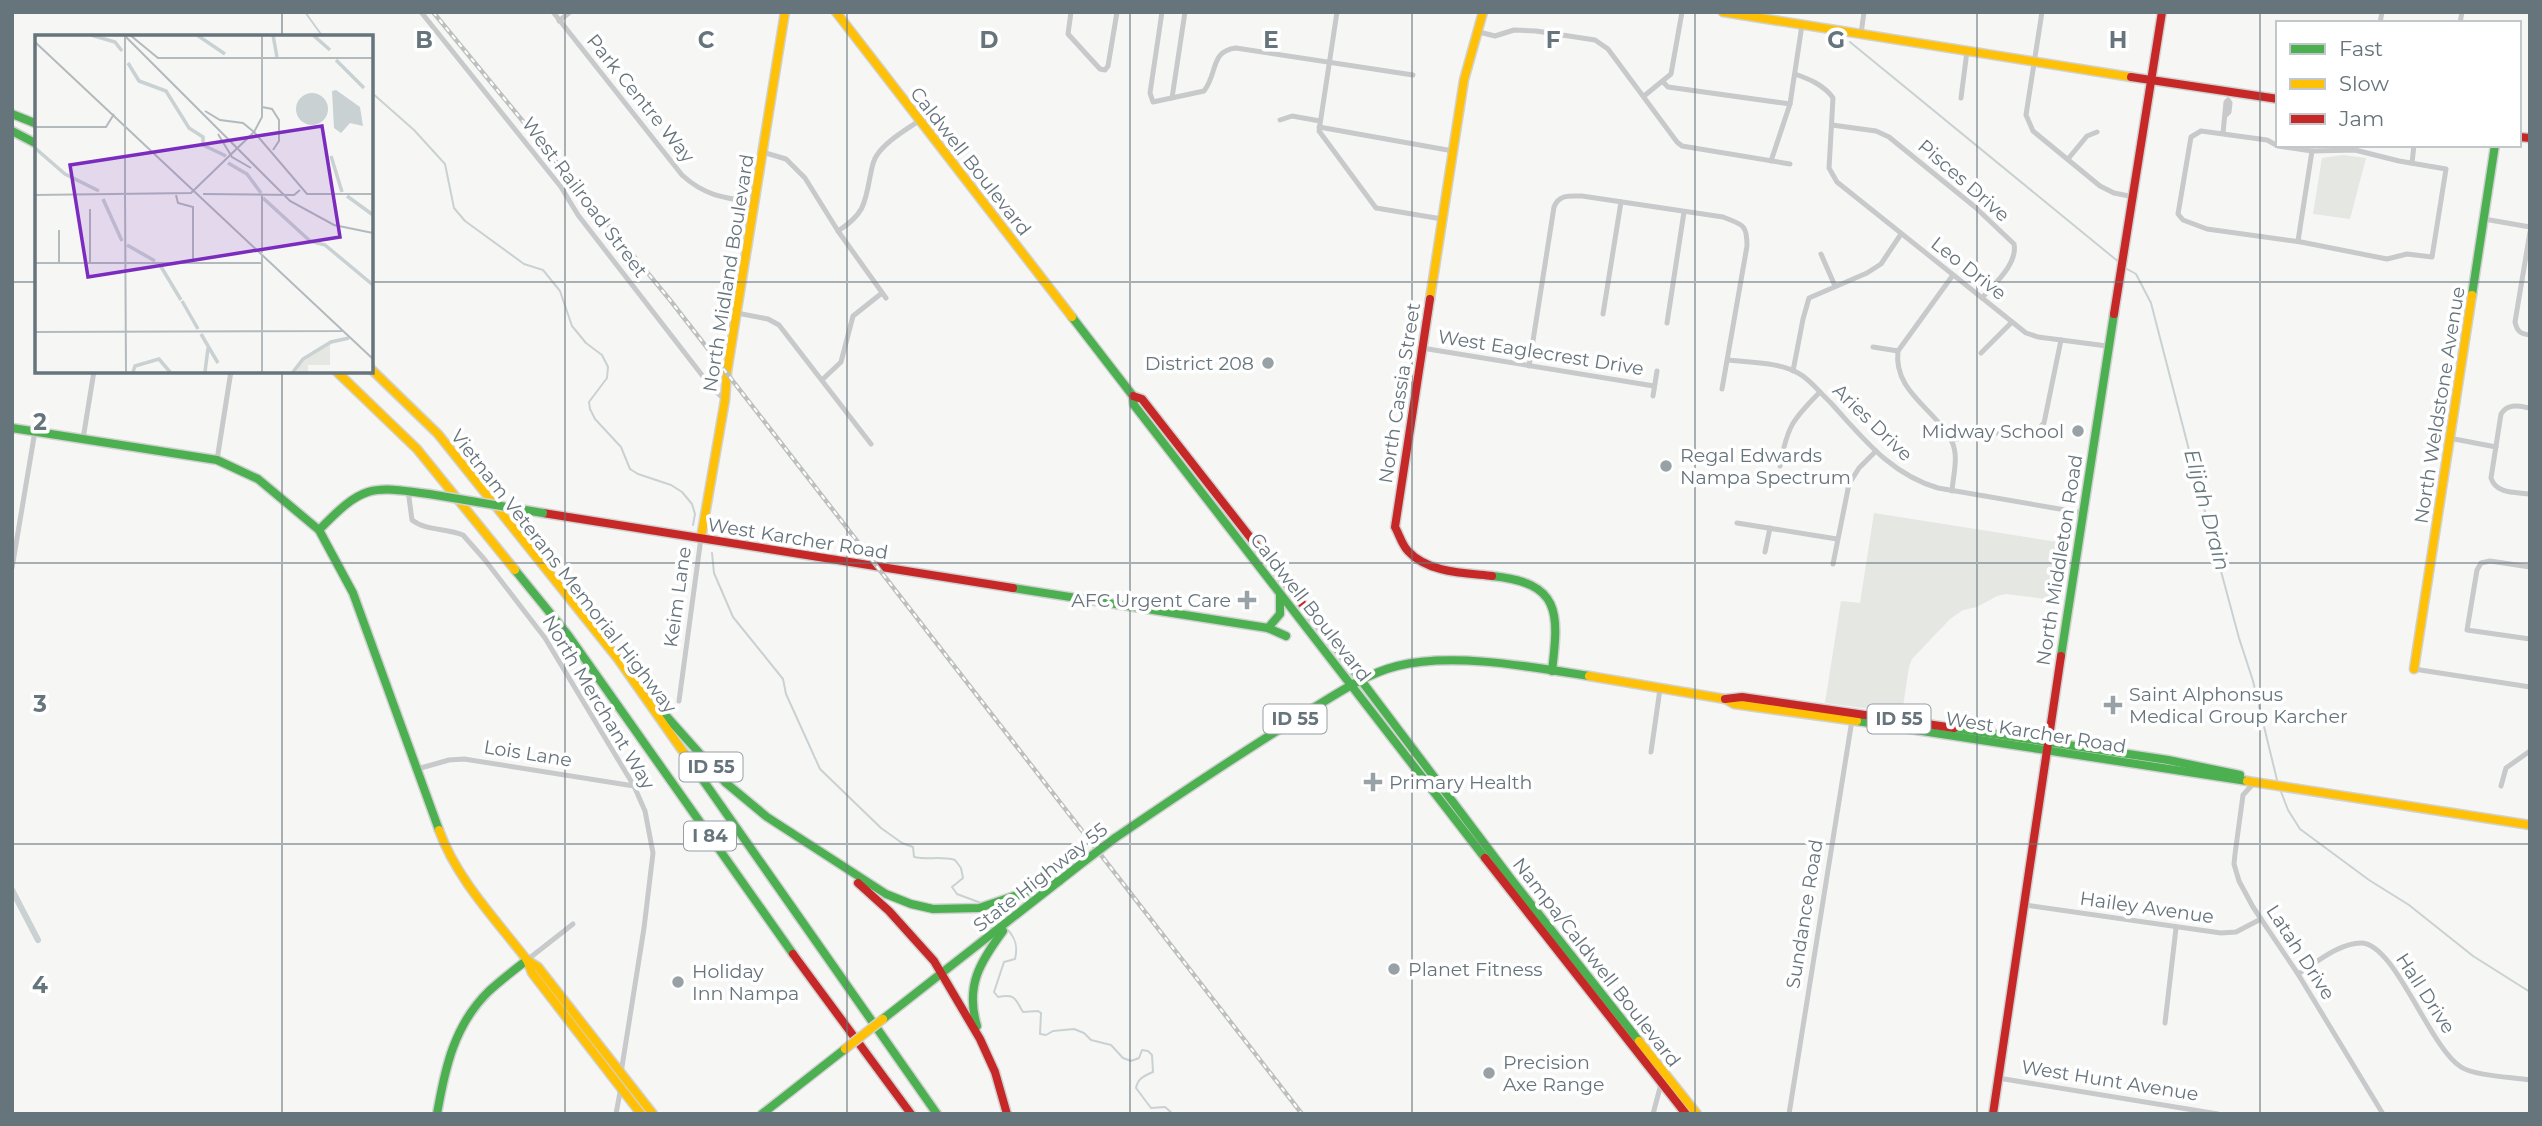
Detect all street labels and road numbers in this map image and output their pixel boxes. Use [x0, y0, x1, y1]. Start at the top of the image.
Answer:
street label: Park Centre Way [582, 29, 700, 168]
street label: Caldwell Boulevard [905, 82, 1036, 240]
street label: West Railroad Street [517, 113, 652, 282]
street label: Pisces Drive [1913, 134, 2014, 226]
street label: North Midland Boulevard [698, 152, 759, 394]
street label: Leo Drive [1926, 232, 2011, 305]
street label: North Weldstone Avenue [2409, 285, 2470, 525]
street label: North Cassia Street [1374, 301, 1425, 485]
street label: West Eaglecrest Drive [1436, 325, 1646, 380]
street label: Aries Drive [1828, 379, 1917, 466]
street label: Vietnam Veterans Memorial Highway [446, 425, 682, 718]
street label: North Middleton Road [2031, 453, 2088, 667]
street label: West Karcher Road [706, 513, 890, 564]
street label: Caldwell Boulevard [1245, 528, 1376, 686]
street label: Keim Lane [659, 545, 696, 649]
street label: North Merchant Way [537, 611, 660, 794]
road number: ID 55 [1264, 704, 1326, 734]
road number: ID 55 [1868, 704, 1930, 734]
street label: West Karcher Road [1944, 707, 2128, 758]
street label: Lois Lane [482, 735, 574, 772]
road number: ID 55 [680, 752, 742, 782]
street label: State Highway 55 [969, 818, 1112, 937]
road number: I 84 [684, 822, 736, 850]
street label: Sundance Road [1781, 838, 1828, 990]
street label: Nampa/Caldwell Boulevard [1508, 853, 1685, 1072]
street label: Hailey Avenue [2078, 887, 2215, 928]
street label: Latah Drive [2261, 900, 2340, 1004]
street label: Hall Drive [2391, 949, 2460, 1038]
street label: West Hunt Avenue [2020, 1055, 2200, 1106]

